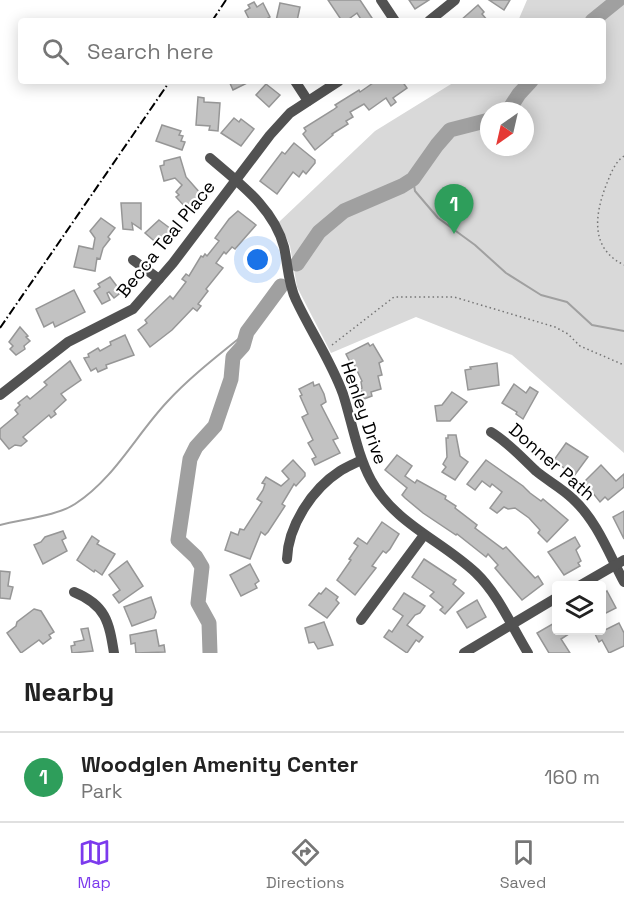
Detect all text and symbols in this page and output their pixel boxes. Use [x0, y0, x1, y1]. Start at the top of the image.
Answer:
search box [18, 18, 606, 84]
icon: search [39, 35, 72, 68]
text: Search here [87, 37, 214, 65]
north arrow [480, 102, 534, 156]
street label: Becca Teal Place [111, 175, 220, 302]
pin: 1 [434, 184, 474, 234]
your location [243, 245, 272, 274]
street label: Henley Drive [336, 358, 393, 467]
street label: Donner Path [504, 418, 600, 505]
map controls [552, 581, 606, 635]
button: layers [552, 581, 606, 635]
text: Nearby [24, 675, 114, 709]
text: Woodglen Amenity Center [81, 750, 358, 778]
text: 1 [39, 764, 48, 790]
text: 160 m [544, 764, 600, 790]
text: Park [81, 778, 123, 804]
tab: Map [78, 836, 111, 893]
tab: Directions [266, 836, 345, 893]
tab: Saved [500, 836, 546, 893]

